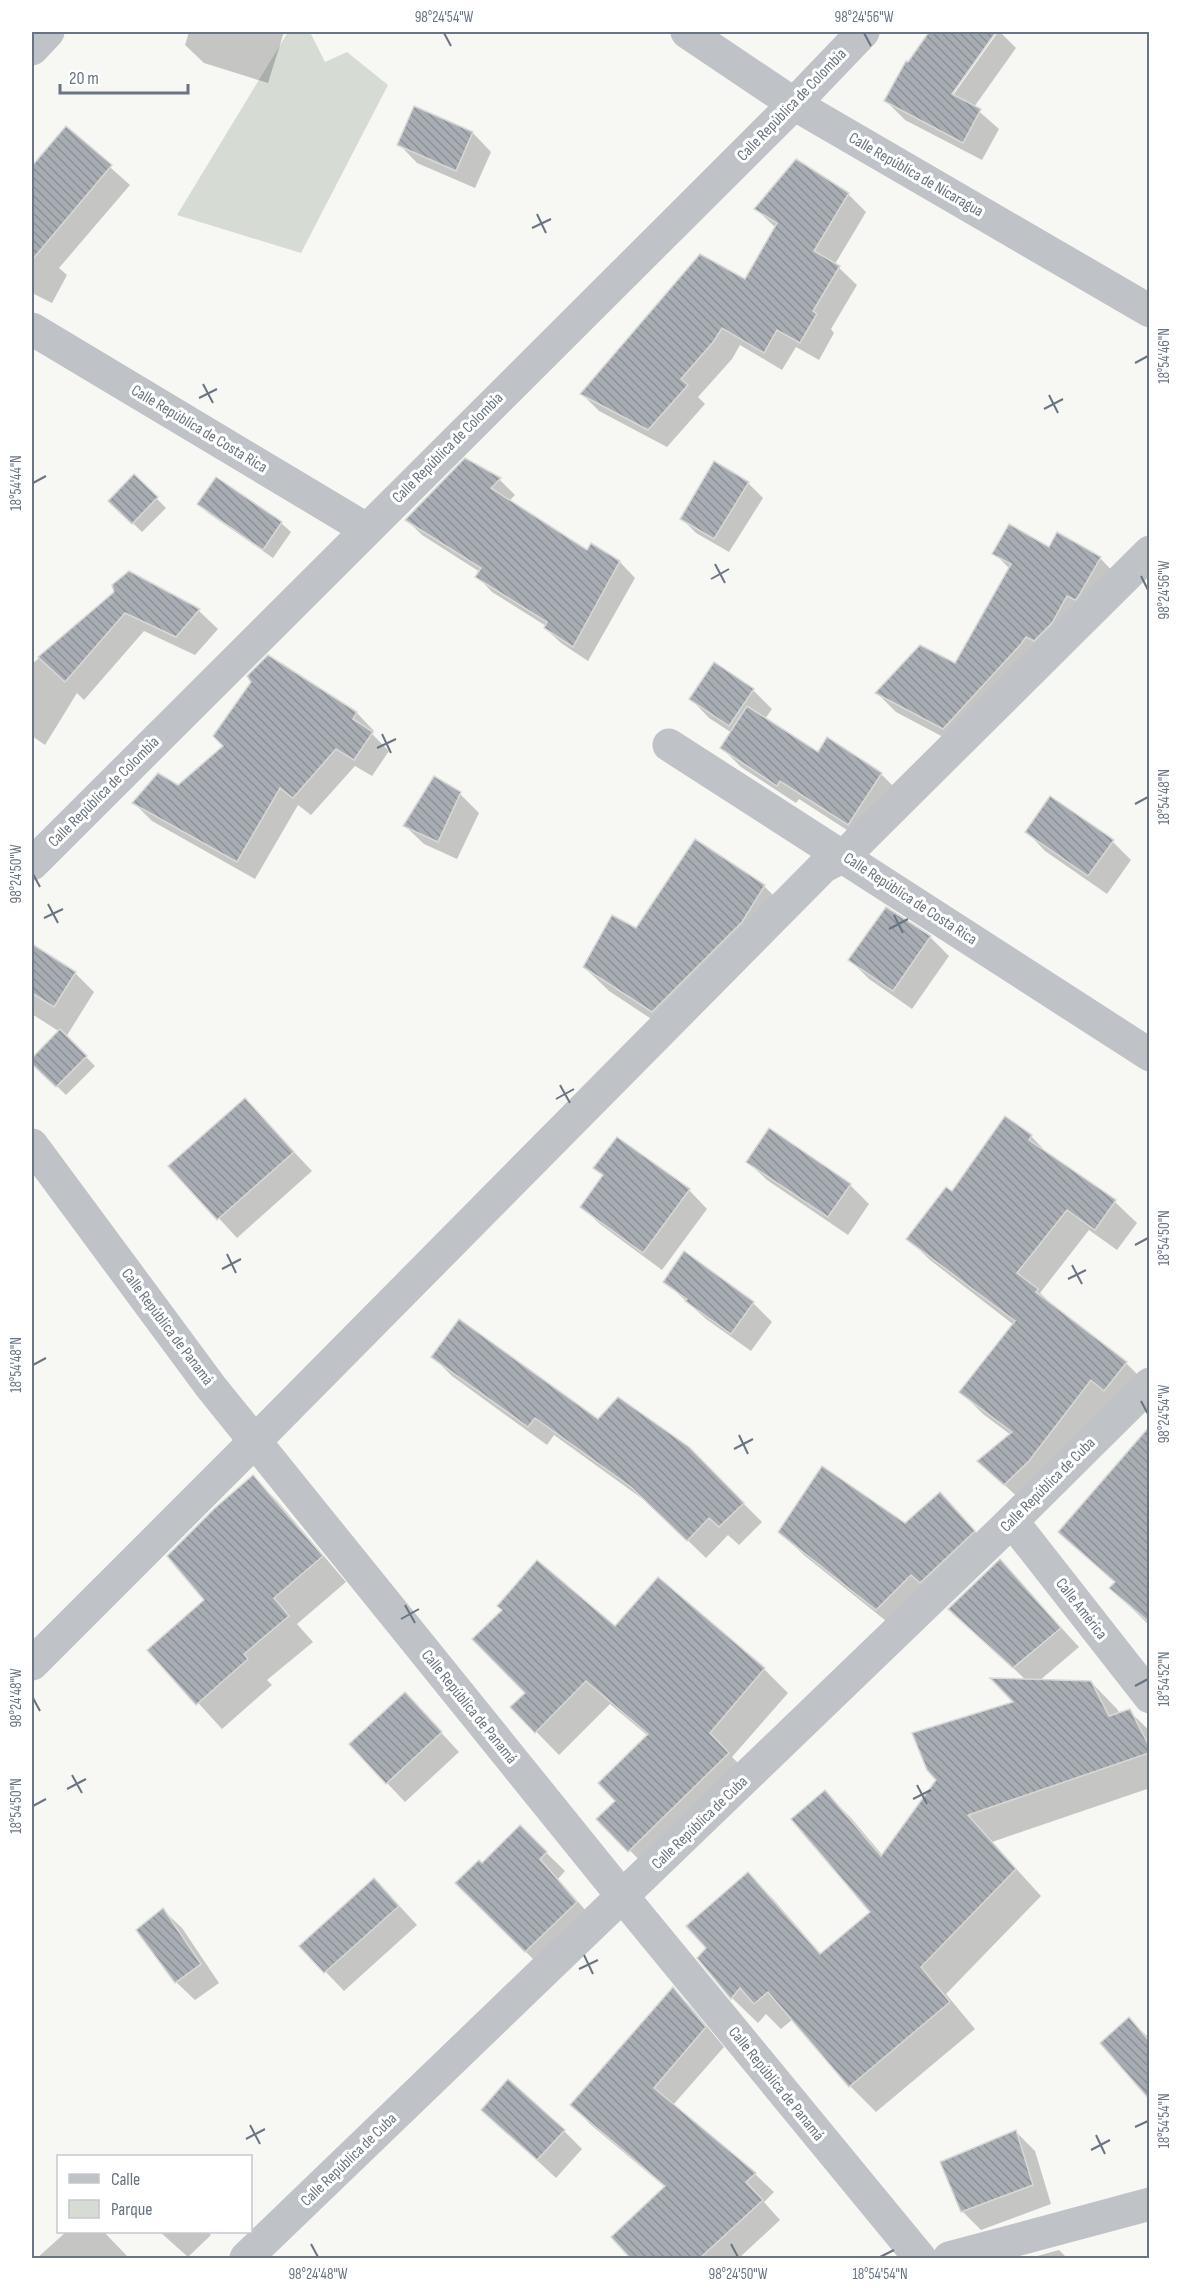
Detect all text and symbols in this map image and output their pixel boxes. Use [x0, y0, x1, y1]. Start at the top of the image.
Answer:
text: 98°24'54"W [415, 8, 474, 27]
text: 98°24'56"W [835, 8, 894, 27]
street label: Calle República de Colombia [733, 45, 851, 165]
scale bar [60, 57, 188, 95]
text: 20 m [69, 68, 99, 89]
street label: Calle República de Nicaragua [845, 129, 987, 221]
text: 18°54'46"N [1155, 328, 1174, 384]
street label: Calle República de Costa Rica [128, 381, 270, 477]
street label: Calle República de Colombia [389, 389, 507, 507]
text: 18°54'44"N [7, 455, 26, 511]
text: 98°24'56"W [1155, 560, 1174, 619]
street label: Calle República de Colombia [45, 733, 163, 851]
text: 18°54'48"N [1155, 769, 1174, 825]
text: 98°24'50"W [7, 844, 26, 904]
street label: Calle República de Costa Rica [840, 849, 980, 949]
text: 18°54'50"N [1155, 1210, 1174, 1266]
street label: Calle República de Panamá [117, 1265, 217, 1389]
text: 18°54'48"N [7, 1337, 26, 1393]
text: 98°24'54"W [1155, 1384, 1174, 1443]
street label: Calle República de Cuba [997, 1434, 1099, 1536]
street label: Calle América [1051, 1575, 1111, 1643]
street label: Calle República de Panamá [417, 1646, 521, 1768]
text: 18°54'52"N [1155, 1652, 1174, 1706]
text: 98°24'48"W [7, 1668, 26, 1728]
street label: Calle República de Cuba [648, 1772, 752, 1874]
text: 18°54'50"N [7, 1778, 26, 1834]
street label: Calle República de Panamá [724, 2023, 828, 2145]
text: 18°54'54"N [1155, 2093, 1174, 2149]
street label: Calle República de Cuba [297, 2109, 401, 2211]
legend [57, 2155, 252, 2233]
text: Calle [111, 2169, 140, 2190]
text: Parque [111, 2199, 152, 2220]
text: 98°24'48"W [288, 2265, 348, 2284]
text: 98°24'50"W [708, 2265, 768, 2284]
text: 18°54'54"N [852, 2265, 908, 2284]

